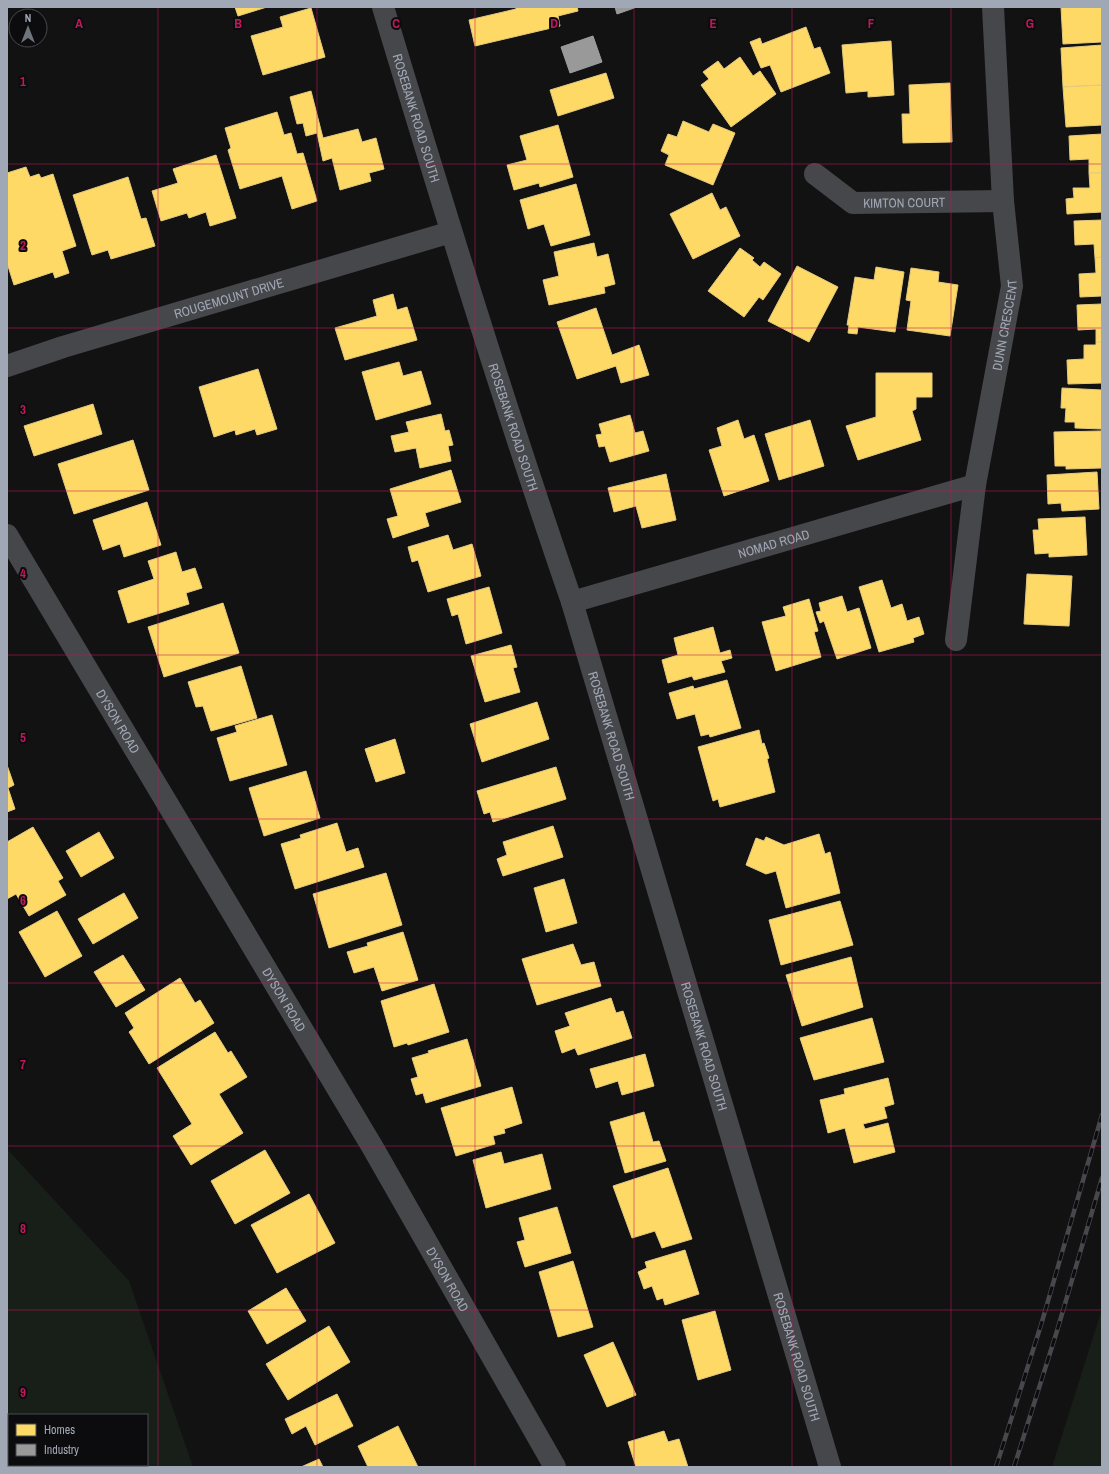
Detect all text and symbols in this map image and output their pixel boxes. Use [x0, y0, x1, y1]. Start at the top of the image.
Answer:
north arrow [8, 8, 48, 48]
text: N [25, 11, 31, 25]
text: A [75, 15, 83, 32]
text: B [234, 15, 242, 32]
text: C [392, 15, 400, 32]
text: D [550, 15, 558, 32]
text: E [709, 15, 717, 32]
text: F [868, 15, 875, 32]
text: G [1026, 15, 1034, 32]
street label: ROSEBANK ROAD SOUTH [389, 52, 444, 184]
text: 1 [20, 73, 26, 90]
street label: KIMTON COURT [863, 194, 946, 212]
text: 2 [20, 237, 26, 254]
street label: ROUGEMOUNT DRIVE [172, 274, 286, 323]
street label: DUNN CRESCENT [988, 278, 1021, 372]
street label: ROSEBANK ROAD SOUTH [484, 361, 542, 493]
text: 3 [20, 401, 26, 418]
street label: NOMAD ROAD [736, 525, 812, 562]
text: 4 [20, 565, 26, 582]
street label: ROSEBANK ROAD SOUTH [584, 670, 639, 802]
street label: DYSON ROAD [92, 686, 144, 757]
text: 5 [20, 729, 26, 746]
text: 6 [20, 892, 26, 909]
street label: DYSON ROAD [258, 965, 310, 1035]
street label: ROSEBANK ROAD SOUTH [677, 980, 731, 1113]
text: 7 [20, 1056, 26, 1073]
text: 8 [20, 1220, 26, 1237]
street label: DYSON ROAD [422, 1244, 473, 1315]
street label: ROSEBANK ROAD SOUTH [769, 1291, 824, 1423]
text: 9 [20, 1384, 26, 1401]
legend [8, 1414, 148, 1466]
text: Homes [44, 1422, 75, 1438]
text: Industry [44, 1442, 79, 1458]

